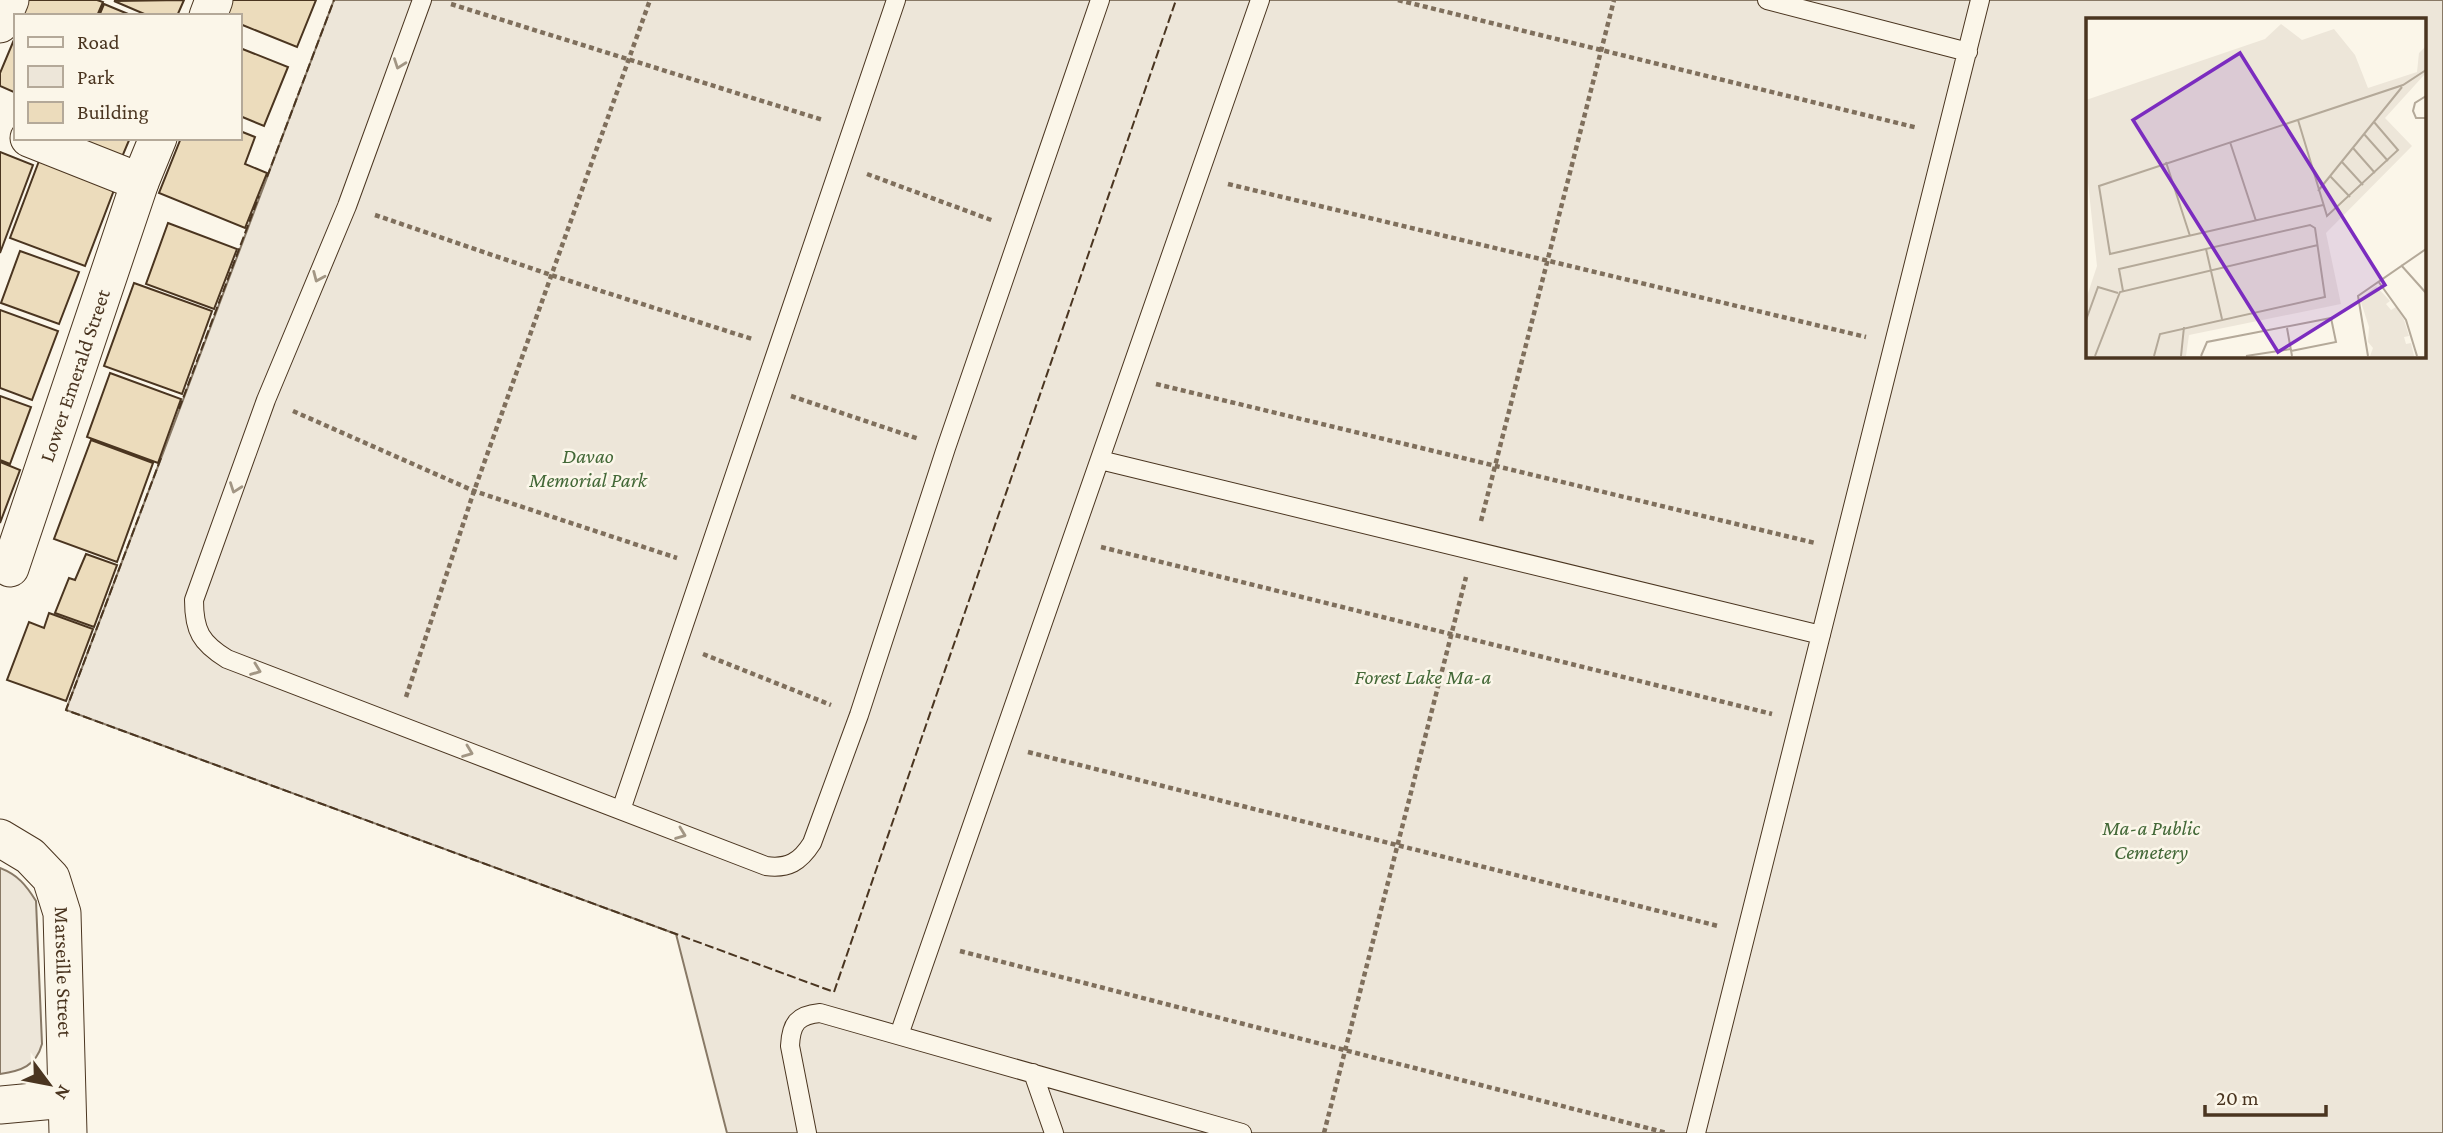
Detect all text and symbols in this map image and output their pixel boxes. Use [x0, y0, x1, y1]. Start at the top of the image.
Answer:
legend [14, 14, 242, 140]
inset map [2086, 18, 2426, 357]
text: Road [77, 30, 120, 54]
one-way arrow [393, 58, 407, 70]
text: Park [77, 65, 114, 89]
text: Building [77, 100, 149, 124]
one-way arrow [312, 269, 326, 282]
street label: Lower Emerald Street [35, 285, 115, 465]
park label: Davao Memorial Park [528, 444, 648, 492]
one-way arrow [229, 482, 243, 494]
one-way arrow [250, 661, 262, 675]
park label: Forest Lake Ma-a [1355, 665, 1492, 689]
one-way arrow [462, 744, 474, 758]
park label: Ma-a Public Cemetery [2101, 816, 2200, 864]
one-way arrow [674, 825, 686, 839]
street label: Marseille Street [50, 906, 77, 1039]
north arrow [14, 1049, 84, 1119]
scale bar [2205, 1074, 2326, 1118]
text: N [51, 1082, 75, 1104]
text: 20 m [2216, 1086, 2259, 1110]

